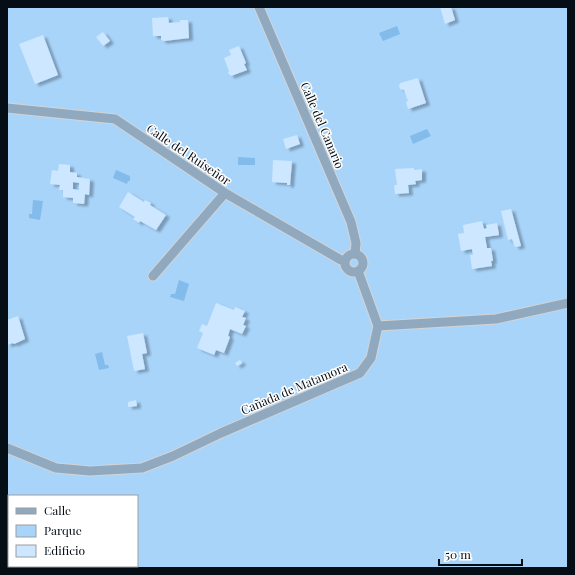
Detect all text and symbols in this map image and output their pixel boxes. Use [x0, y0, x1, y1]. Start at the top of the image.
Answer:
street label: Calle del Canario [298, 79, 349, 171]
street label: Calle del Ruiseñor [144, 120, 235, 188]
street label: Cañada de Matamora [238, 358, 350, 418]
legend [8, 495, 138, 567]
text: Calle [44, 502, 71, 518]
text: Parque [44, 522, 82, 538]
scale bar [439, 541, 522, 567]
text: Edificio [44, 542, 86, 558]
text: 50 m [445, 546, 471, 562]

